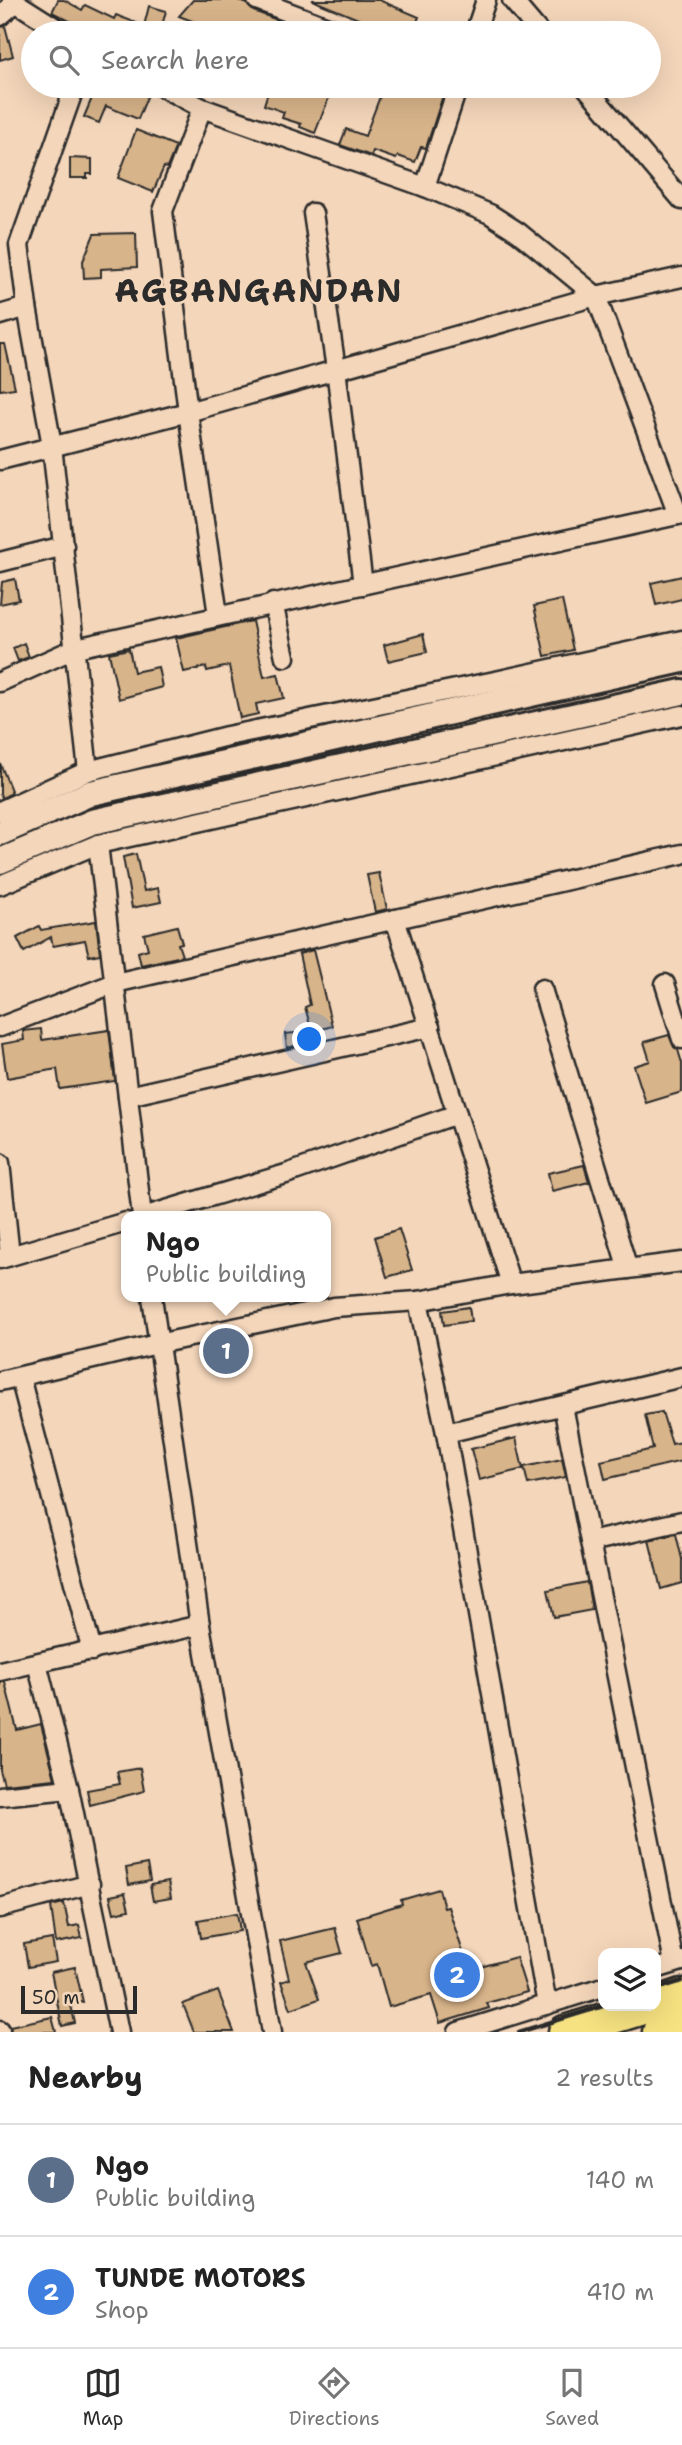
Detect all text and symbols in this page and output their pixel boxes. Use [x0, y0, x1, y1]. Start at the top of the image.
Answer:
search box [21, 21, 661, 98]
icon: search [45, 41, 83, 79]
text: Search here [101, 42, 250, 77]
district label: AGBANGANDAN [114, 269, 404, 312]
your location [292, 1022, 326, 1056]
popup [121, 1211, 331, 1302]
text: Ngo [146, 1224, 200, 1259]
text: Public building [146, 1259, 306, 1289]
pin: 1 [203, 1325, 249, 1377]
map controls [598, 1948, 661, 2011]
button: layers [598, 1948, 661, 2011]
pin: 2 [434, 1949, 480, 2001]
scale bar [21, 1983, 136, 2015]
text: 50 m [32, 1985, 80, 2010]
text: Nearby [28, 2057, 143, 2098]
text: 2 results [555, 2063, 654, 2093]
text: Ngo [95, 2148, 149, 2183]
text: 1 [46, 2165, 56, 2195]
text: 140 m [586, 2165, 654, 2195]
text: Public building [95, 2183, 255, 2213]
text: TUNDE MOTORS [95, 2260, 306, 2295]
text: 2 [43, 2277, 59, 2307]
text: 410 m [586, 2277, 654, 2307]
text: Shop [95, 2295, 149, 2325]
tab: Map [83, 2364, 123, 2431]
tab: Directions [289, 2364, 380, 2431]
tab: Saved [545, 2364, 599, 2431]

